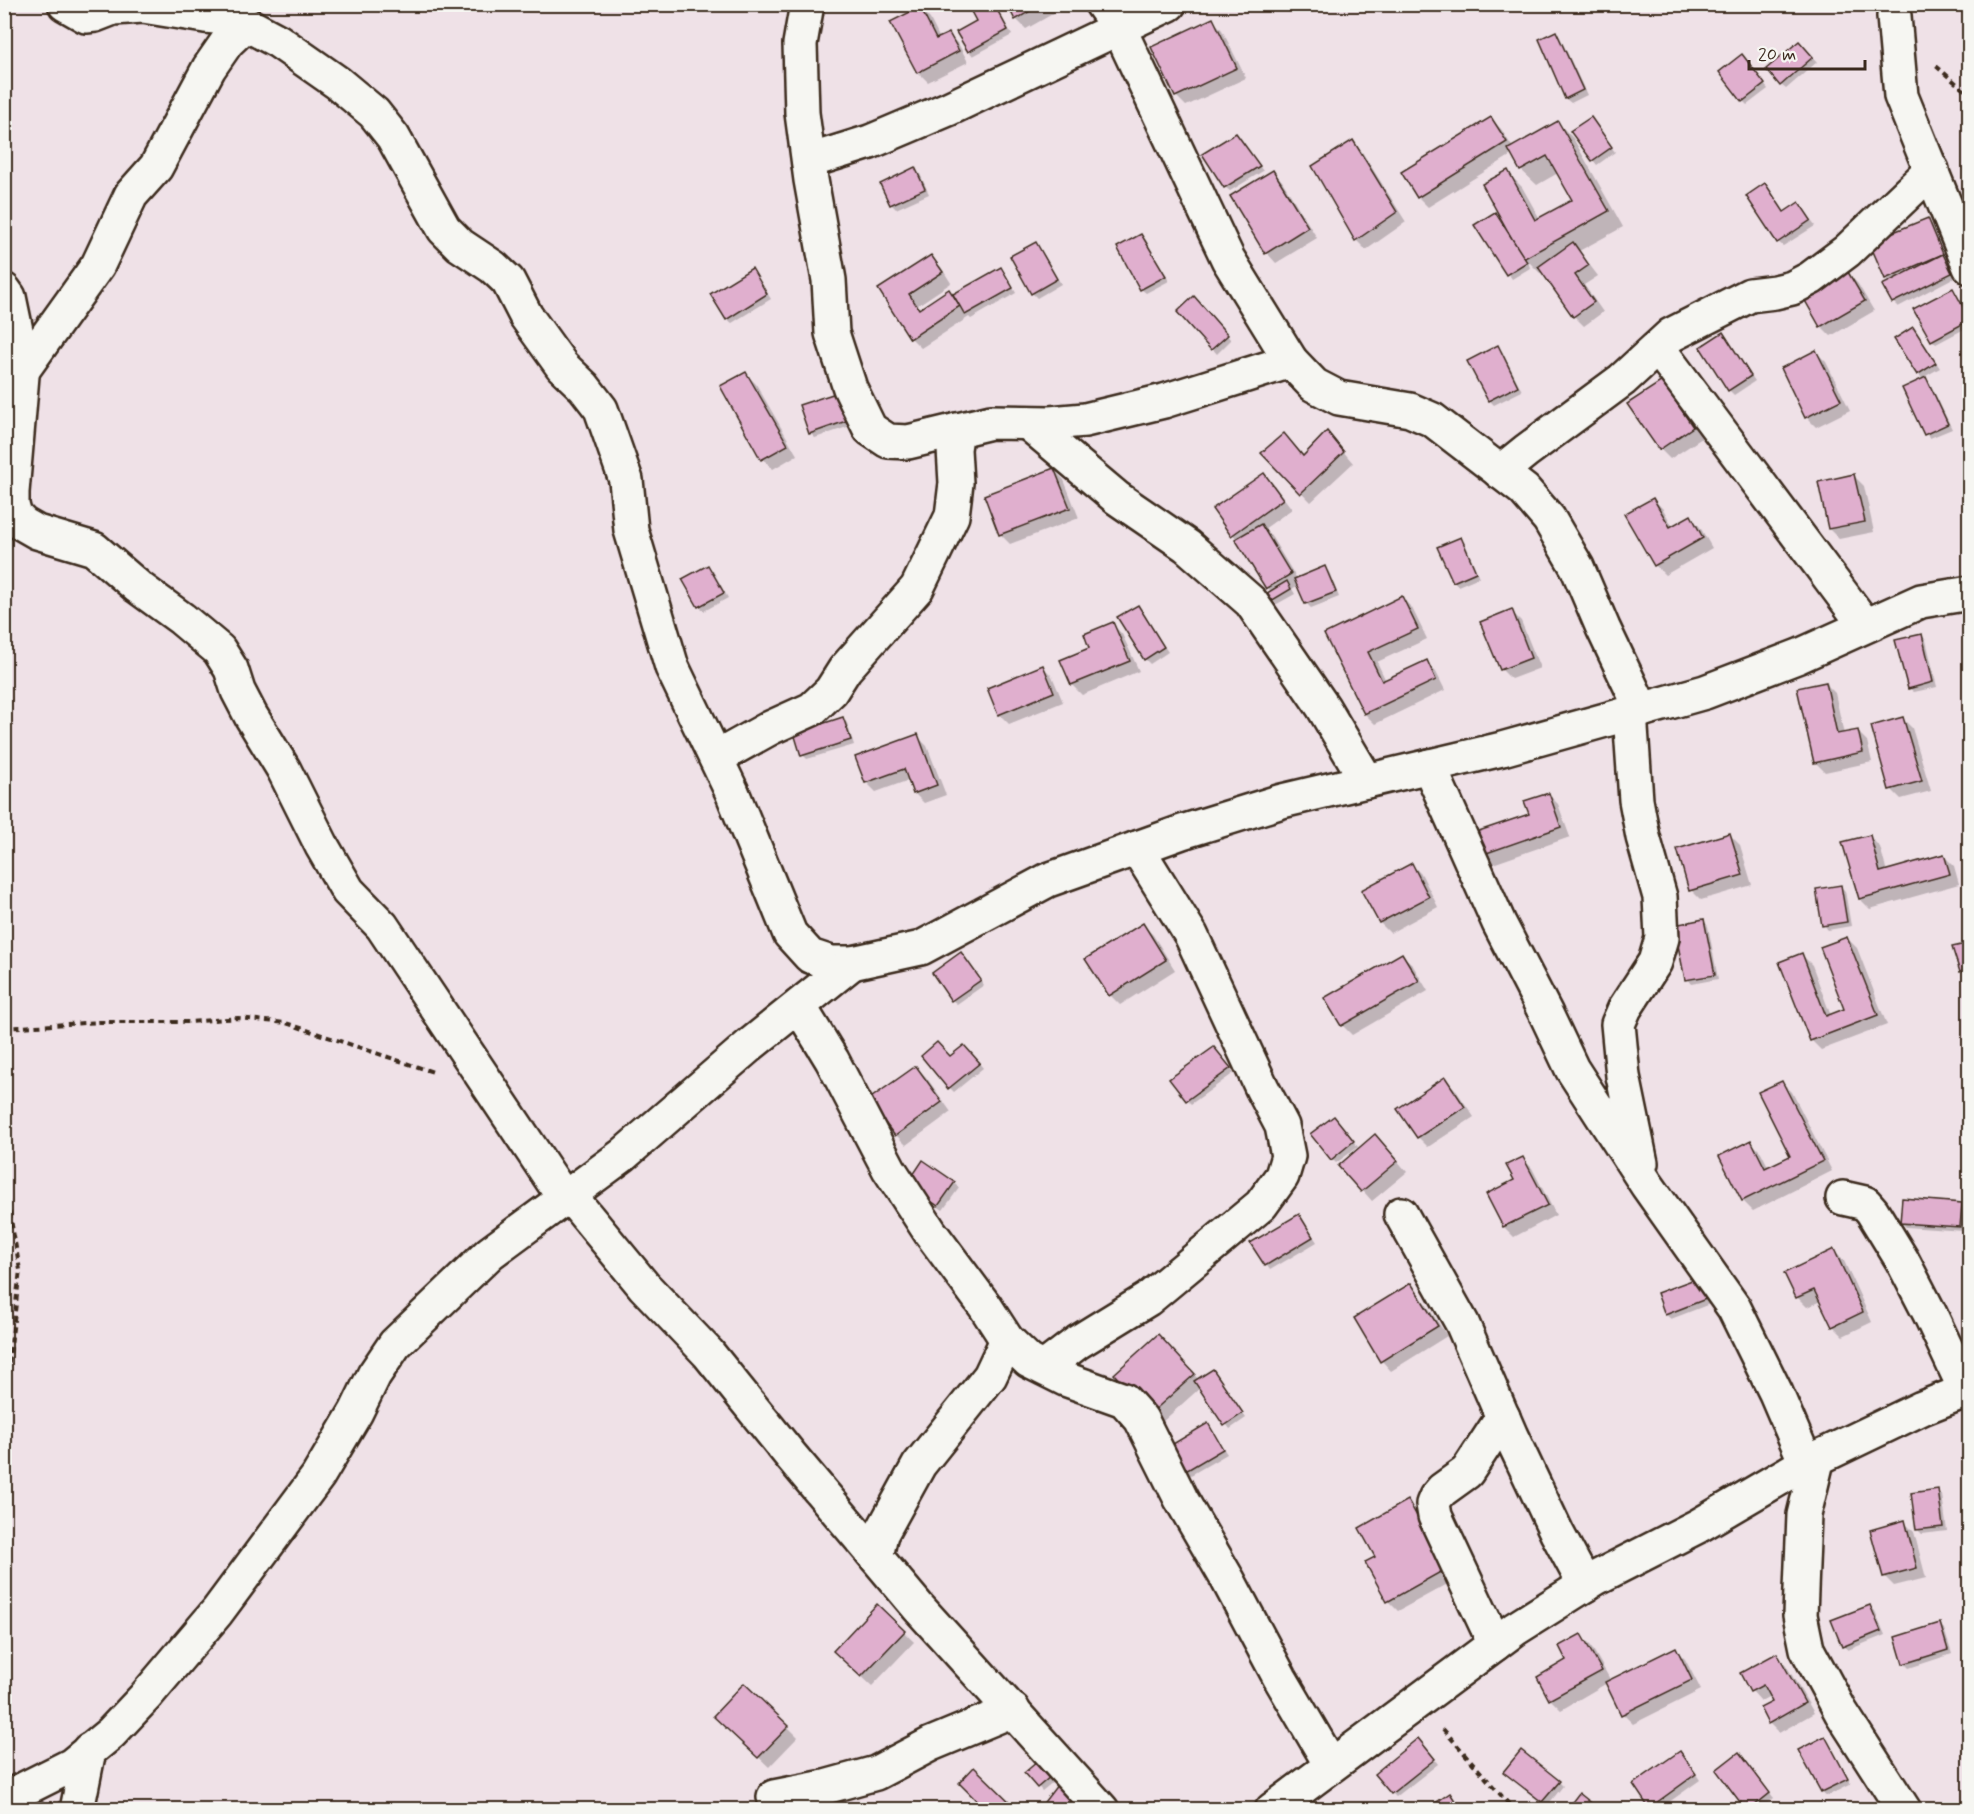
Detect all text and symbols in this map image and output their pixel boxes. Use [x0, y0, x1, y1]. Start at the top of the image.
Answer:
scale bar [1749, 33, 1864, 71]
text: 20 m [1758, 43, 1796, 67]

